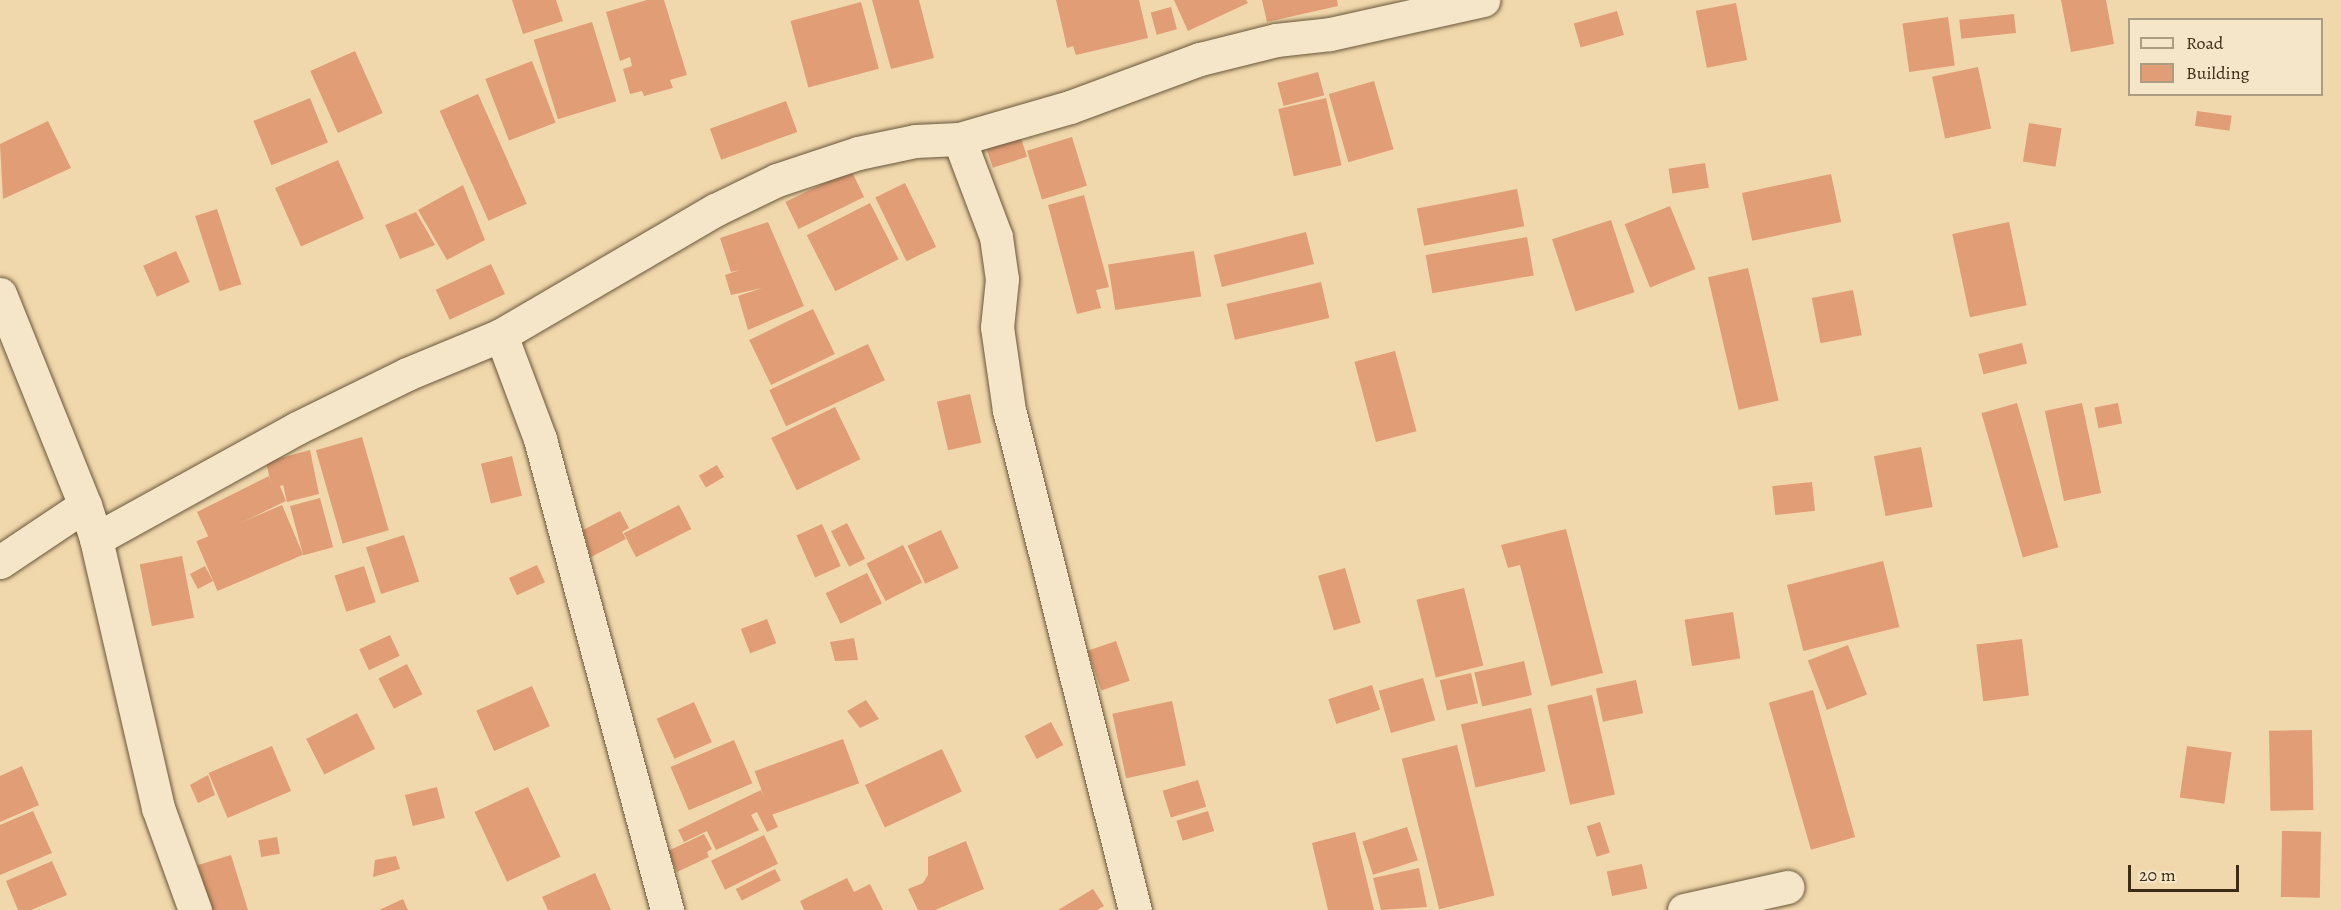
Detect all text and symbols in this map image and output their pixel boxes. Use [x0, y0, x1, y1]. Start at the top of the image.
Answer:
legend [2128, 18, 2323, 96]
text: Road [2186, 31, 2223, 55]
text: Building [2186, 61, 2250, 85]
scale bar [2131, 853, 2242, 891]
text: 20 m [2139, 863, 2176, 887]

